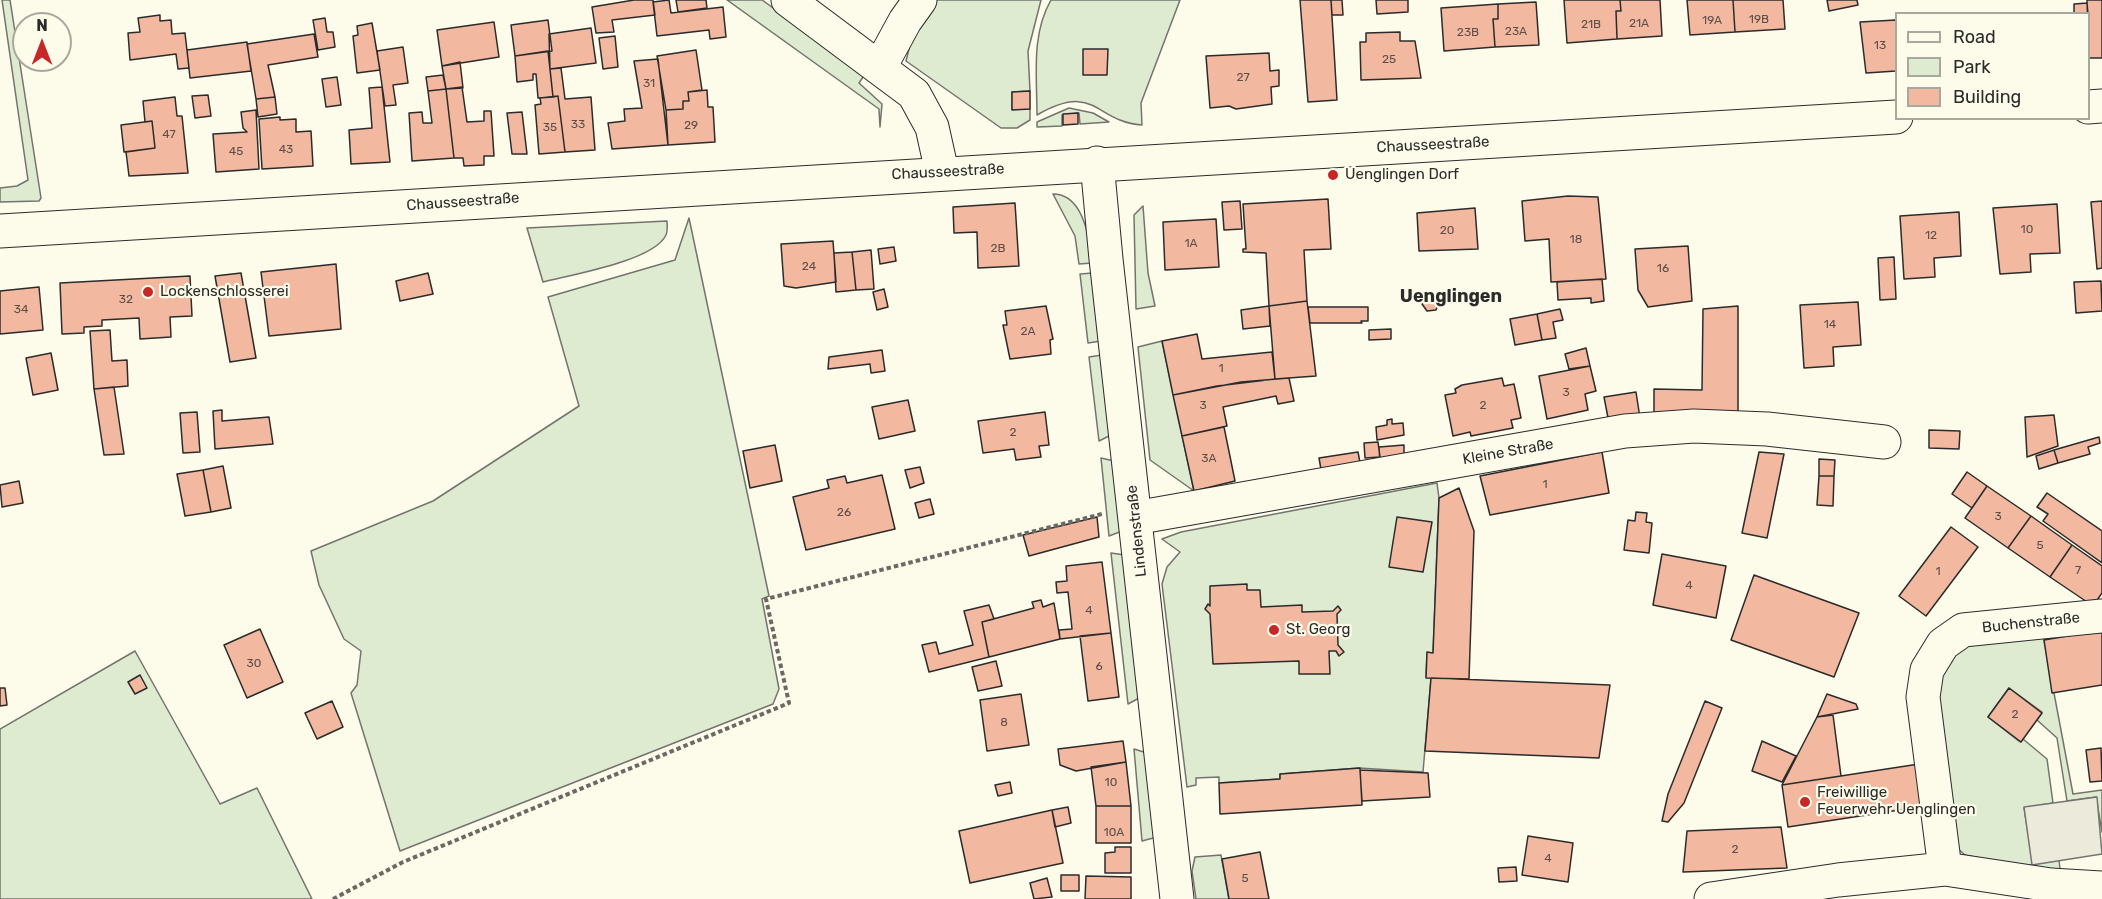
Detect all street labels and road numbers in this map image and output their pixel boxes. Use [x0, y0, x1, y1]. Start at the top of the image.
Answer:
street label: Chausseestraße [1376, 133, 1490, 157]
street label: Chausseestraße [891, 160, 1005, 184]
street label: Chausseestraße [406, 189, 520, 215]
street label: Kleine Straße [1461, 435, 1555, 469]
street label: Lindenstraße [1123, 484, 1151, 578]
street label: Buchenstraße [1981, 609, 2081, 637]

